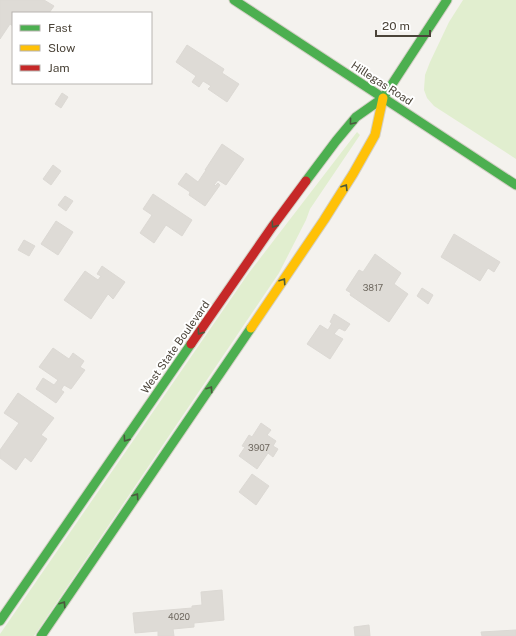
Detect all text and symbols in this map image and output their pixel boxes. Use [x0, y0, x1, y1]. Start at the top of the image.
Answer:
legend [12, 12, 152, 84]
scale bar [376, 12, 430, 38]
text: 20 m [382, 19, 410, 33]
text: Fast [48, 21, 73, 35]
text: Slow [48, 41, 76, 55]
street label: Hillegas Road [349, 59, 415, 107]
text: Jam [48, 61, 70, 75]
one-way arrow [350, 117, 357, 125]
one-way arrow [340, 184, 347, 191]
one-way arrow [272, 221, 279, 228]
one-way arrow [278, 279, 285, 286]
house number: 3817 [363, 282, 383, 293]
street label: West State Boulevard [138, 298, 212, 396]
one-way arrow [197, 328, 205, 335]
one-way arrow [205, 386, 212, 393]
one-way arrow [123, 435, 131, 442]
house number: 3907 [248, 442, 270, 453]
one-way arrow [131, 493, 139, 500]
one-way arrow [58, 601, 66, 608]
house number: 4020 [168, 611, 191, 622]

